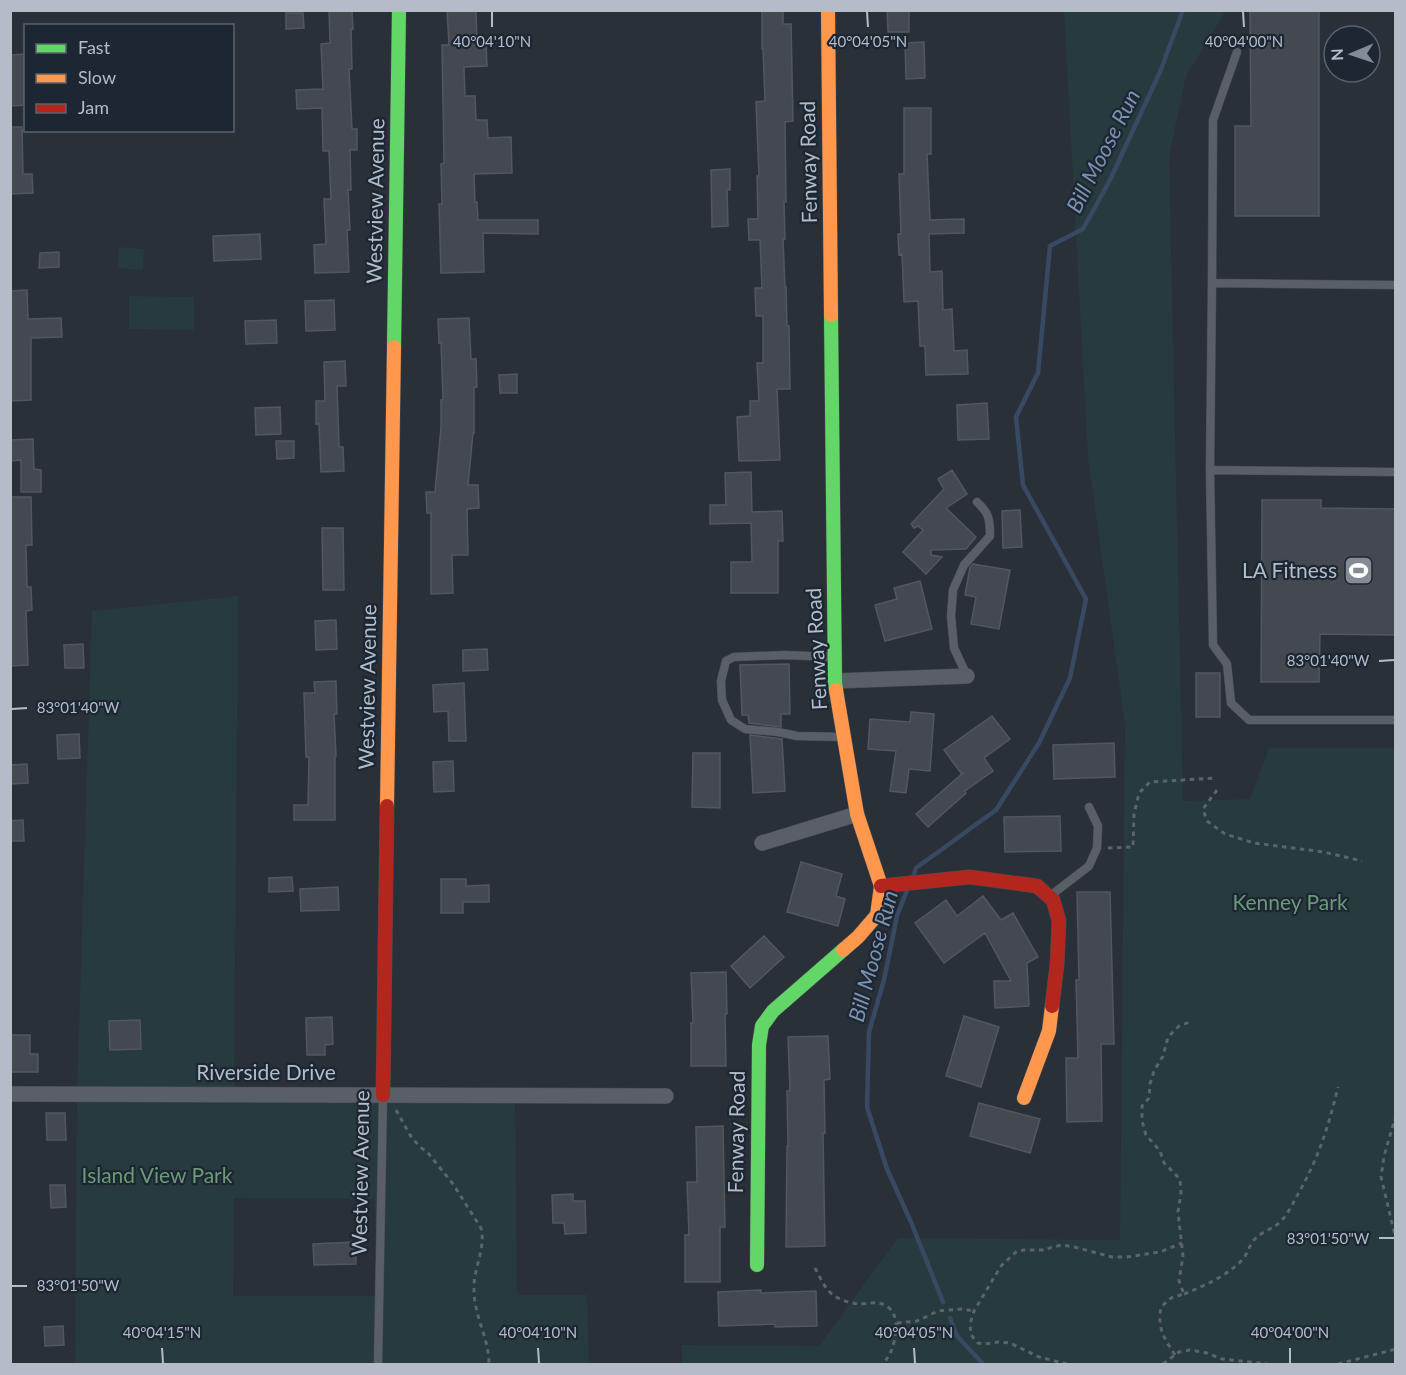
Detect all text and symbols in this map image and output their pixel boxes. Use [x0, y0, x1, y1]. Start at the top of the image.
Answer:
legend [24, 24, 234, 132]
north arrow [1322, 24, 1382, 84]
text: 40°04'10"N [453, 32, 531, 50]
text: 40°04'05"N [829, 32, 907, 50]
text: 40°04'00"N [1205, 32, 1283, 50]
text: Fast [78, 36, 111, 58]
text: N [1327, 48, 1346, 61]
text: Slow [78, 66, 116, 88]
water label: Bill Moose Run [1060, 85, 1145, 217]
text: Jam [78, 96, 109, 118]
street label: Fenway Road [794, 101, 821, 224]
street label: Westview Avenue [361, 118, 388, 284]
sports icon: LA Fitness [1342, 555, 1374, 587]
place label: LA Fitness [1242, 557, 1337, 582]
street label: Fenway Road [800, 587, 831, 711]
street label: Westview Avenue [353, 604, 380, 770]
text: 83°01'40"W [1287, 651, 1370, 669]
text: 83°01'40"W [37, 698, 120, 716]
water label: Bill Moose Run [842, 887, 903, 1024]
park label: Kenney Park [1232, 889, 1348, 914]
street label: Riverside Drive [196, 1059, 336, 1084]
street label: Fenway Road [722, 1070, 749, 1193]
street label: Westview Avenue [346, 1090, 373, 1256]
park label: Island View Park [82, 1162, 233, 1187]
text: 83°01'50"W [1287, 1229, 1370, 1247]
text: 83°01'50"W [37, 1276, 120, 1294]
text: 40°04'15"N [123, 1323, 201, 1341]
text: 40°04'10"N [499, 1323, 577, 1341]
text: 40°04'05"N [875, 1323, 953, 1341]
text: 40°04'00"N [1251, 1323, 1329, 1341]

